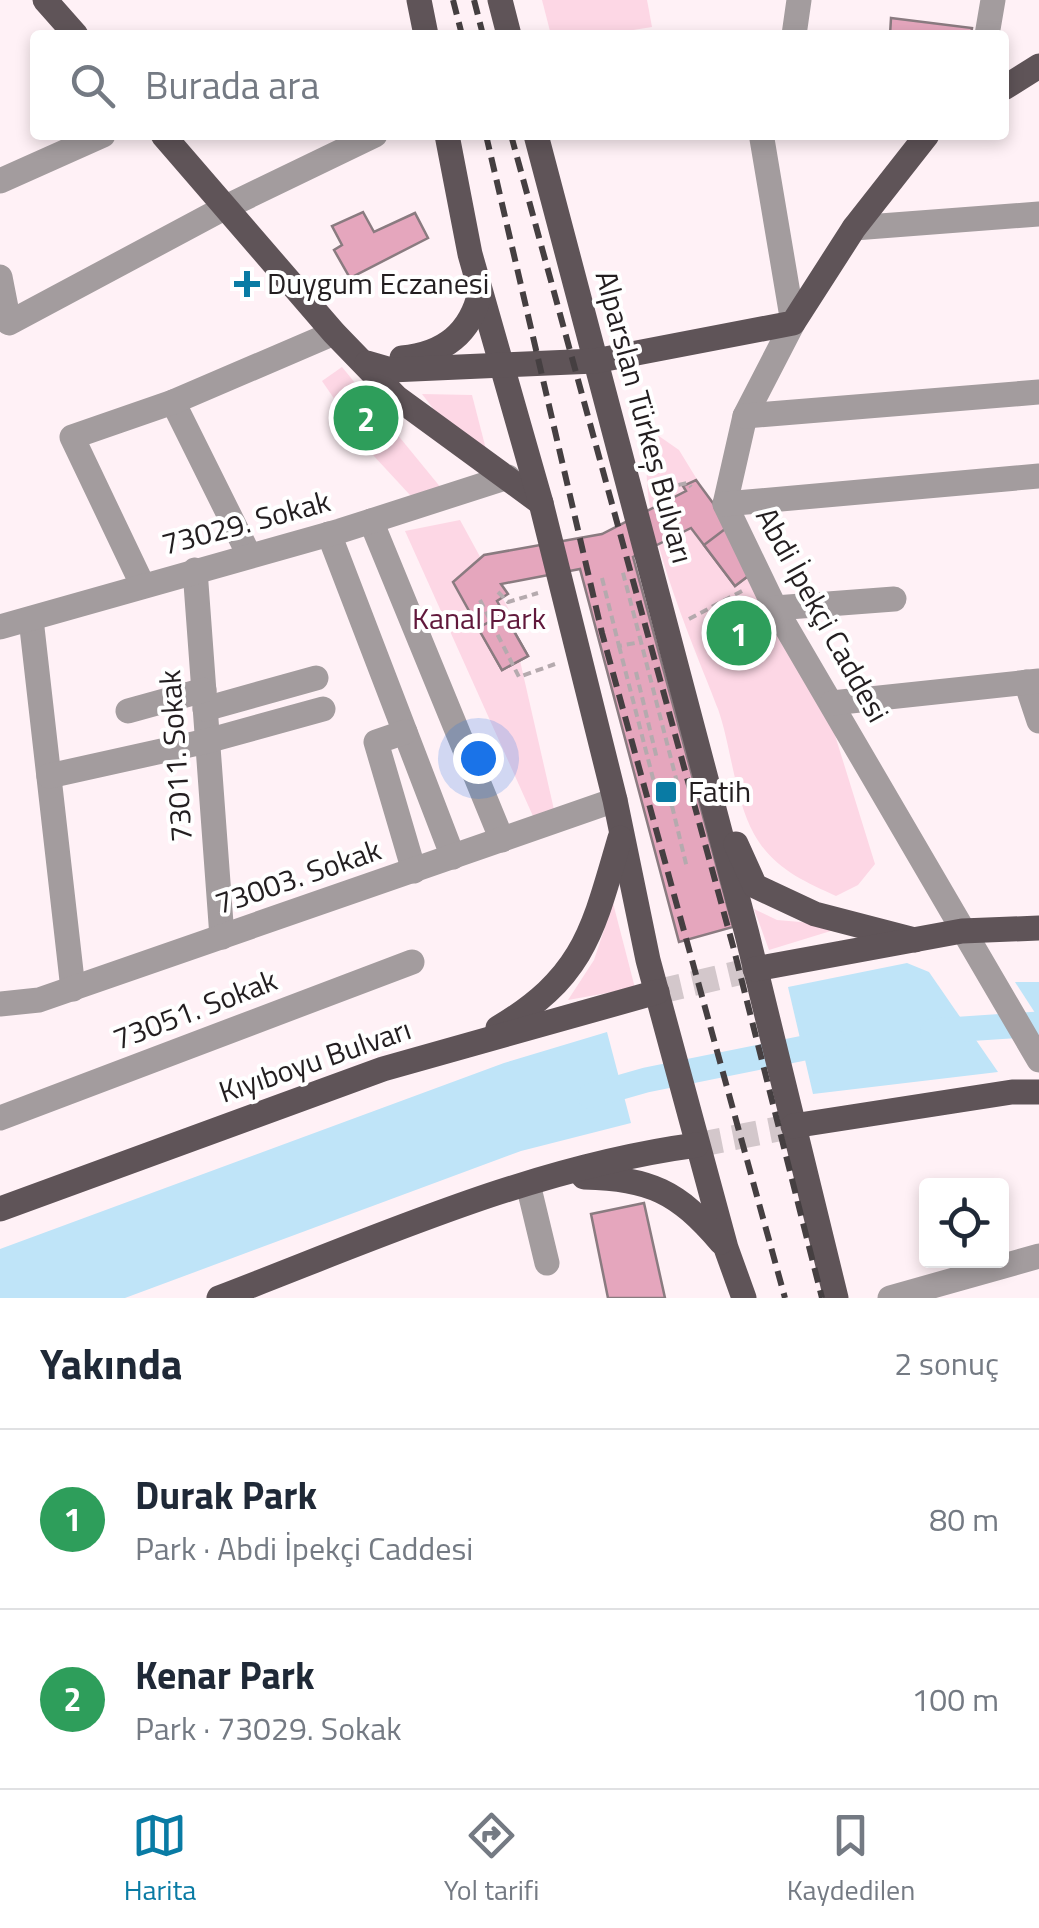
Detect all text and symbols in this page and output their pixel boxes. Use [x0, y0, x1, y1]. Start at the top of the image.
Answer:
search box [30, 30, 1009, 140]
text: Burada ara [145, 56, 320, 114]
icon: search [65, 58, 120, 113]
place label: Duygum Eczanesi [267, 260, 489, 306]
street label: Alparslan Türkeş Bulvarı [584, 265, 706, 568]
marker: Duygum Eczanesi [236, 273, 258, 295]
pin: 2 [334, 380, 398, 456]
street label: 73029. Sokak [156, 477, 335, 567]
street label: Abdi İpekçi Caddesi [745, 498, 901, 731]
park label: Kanal Park [412, 595, 546, 641]
pin: 1 [706, 596, 772, 670]
street label: 73011. Sokak [146, 668, 204, 844]
your location [453, 733, 504, 784]
place label: Fatih [688, 768, 751, 814]
marker: Fatih [653, 779, 679, 805]
street label: 73003. Sokak [208, 826, 387, 926]
street label: 73051. Sokak [106, 957, 284, 1062]
street label: Kıyıboyu Bulvarı [212, 1006, 417, 1114]
map controls [919, 1178, 1009, 1268]
button: locate [919, 1178, 1009, 1268]
text: Yakında [40, 1331, 182, 1395]
text: 2 sonuç [894, 1339, 999, 1387]
text: Durak Park [135, 1466, 317, 1524]
text: 1 [64, 1495, 81, 1543]
text: 80 m [929, 1495, 999, 1543]
text: Park · Abdi İpekçi Caddesi [135, 1524, 473, 1572]
text: Kenar Park [135, 1646, 315, 1704]
text: 2 [64, 1675, 81, 1723]
text: 100 m [911, 1675, 999, 1723]
text: Park · 73029. Sokak [135, 1704, 402, 1752]
tab: Harita [124, 1808, 196, 1911]
tab: Yol tarifi [444, 1808, 539, 1911]
tab: Kaydedilen [787, 1808, 915, 1911]

